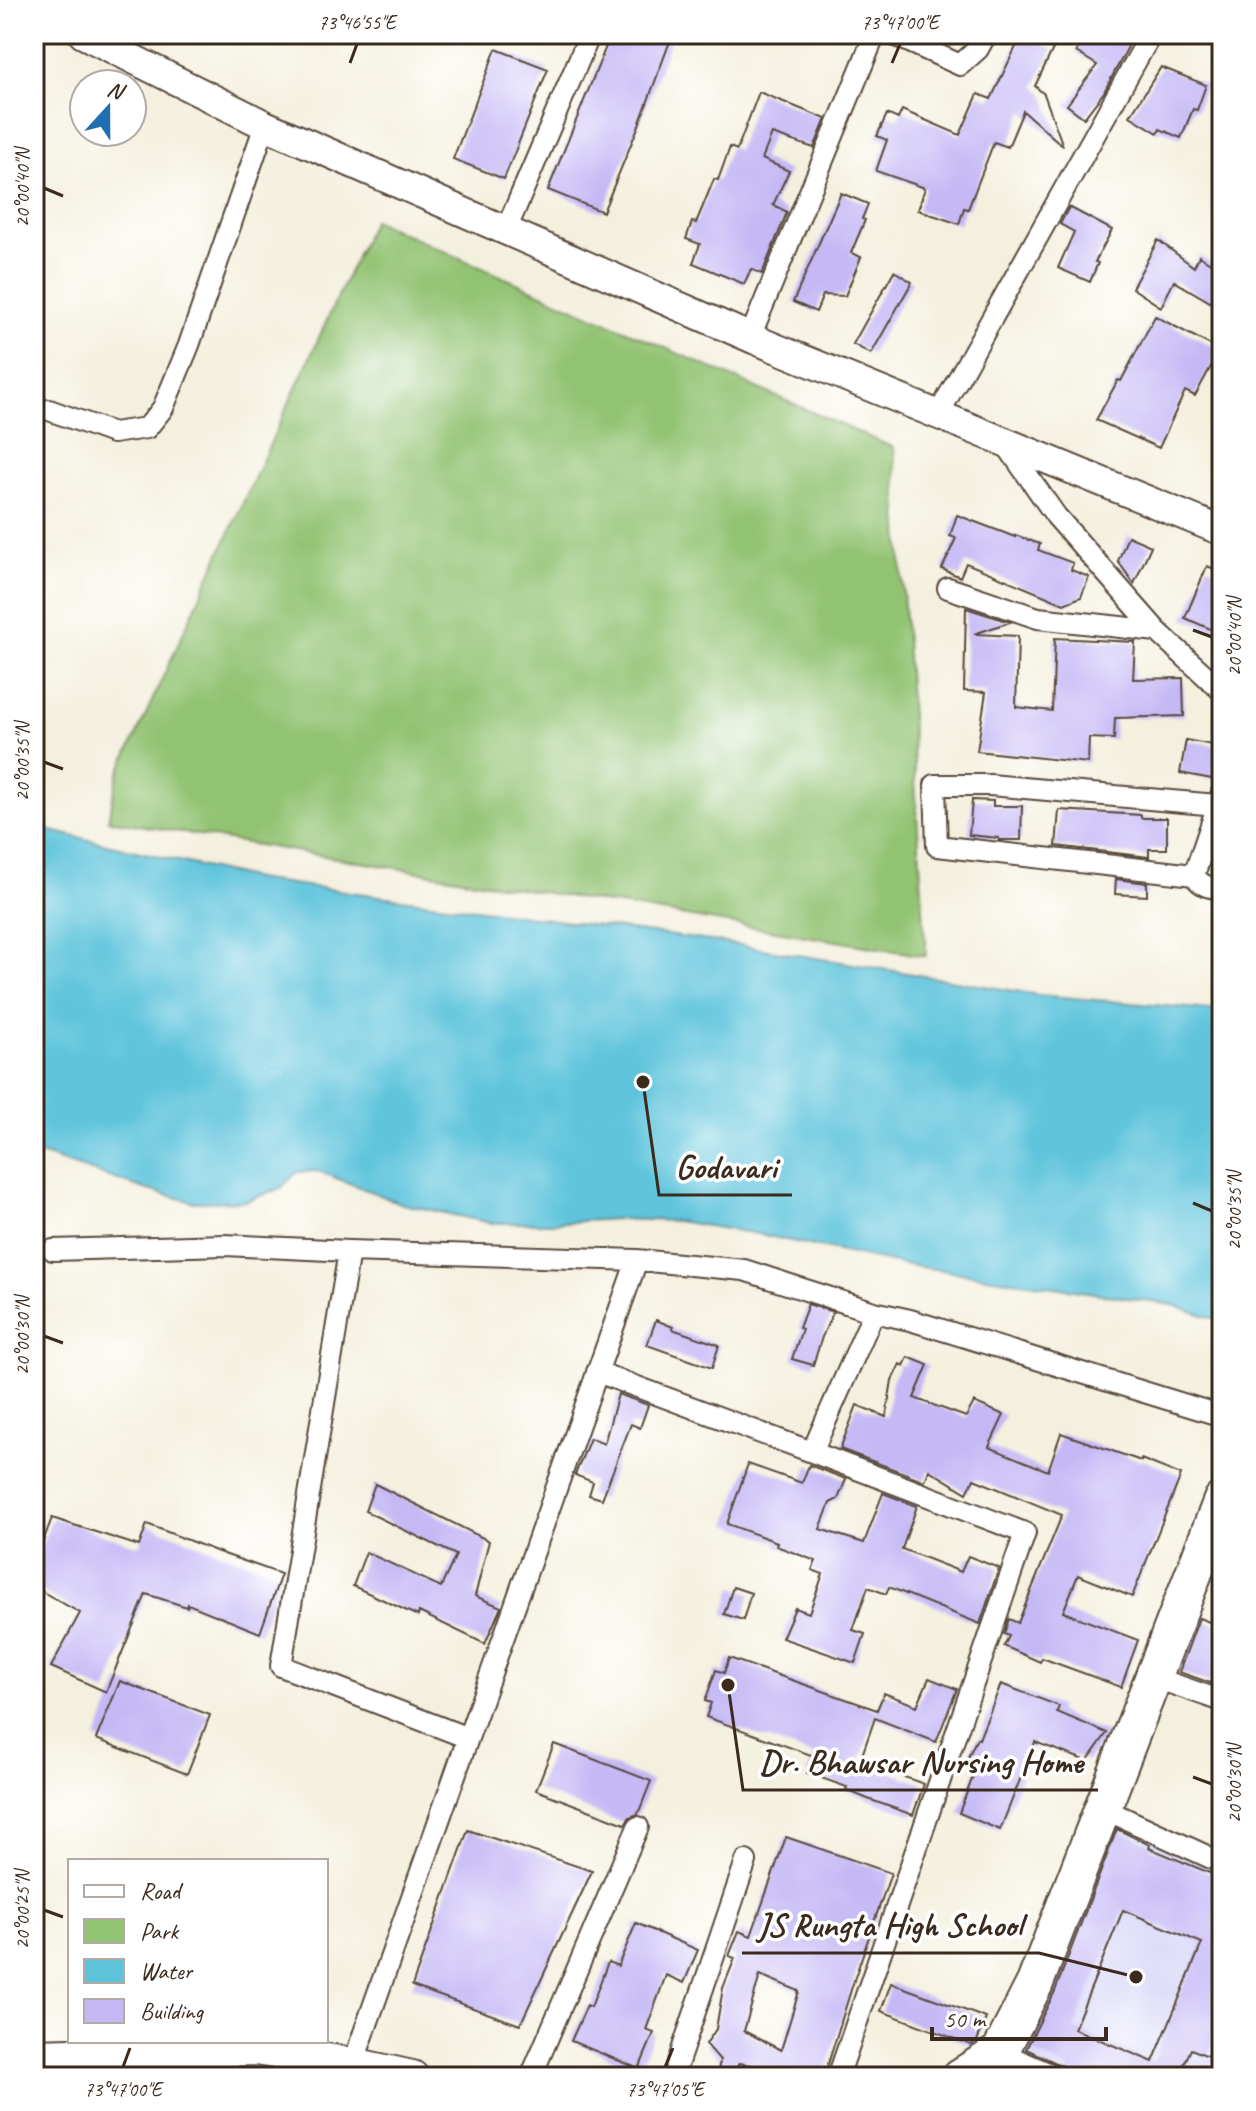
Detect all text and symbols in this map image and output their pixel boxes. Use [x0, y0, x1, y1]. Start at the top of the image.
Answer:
text: 73°46'55"E [318, 10, 398, 35]
text: 73°47'00"E [861, 10, 941, 35]
north arrow [68, 68, 148, 148]
text: N [103, 75, 129, 107]
text: 20°00'40"N [10, 146, 35, 227]
text: 20°00'40"N [1222, 595, 1247, 676]
text: 20°00'35"N [10, 720, 35, 801]
callout: Godavari [659, 1137, 792, 1195]
text: Godavari [675, 1145, 781, 1188]
text: 20°00'35"N [1222, 1169, 1247, 1250]
text: 20°00'30"N [10, 1294, 35, 1375]
callout: Dr. Bhawsar Nursing Home [743, 1732, 1098, 1790]
text: Dr. Bhawsar Nursing Home [759, 1740, 1085, 1783]
text: 20°00'30"N [1222, 1742, 1247, 1823]
legend [68, 1859, 328, 2043]
text: 20°00'25"N [10, 1868, 35, 1949]
text: Road [140, 1876, 184, 1906]
callout: JS Rungta High School [742, 1895, 1039, 1953]
text: JS Rungta High School [756, 1903, 1028, 1946]
text: Park [140, 1916, 180, 1946]
text: Water [140, 1956, 195, 1986]
scale bar [932, 1991, 1106, 2041]
text: Building [140, 1996, 205, 2026]
text: 50 m [944, 2004, 987, 2034]
text: 73°47'00"E [84, 2077, 164, 2102]
text: 73°47'05"E [626, 2077, 706, 2102]

